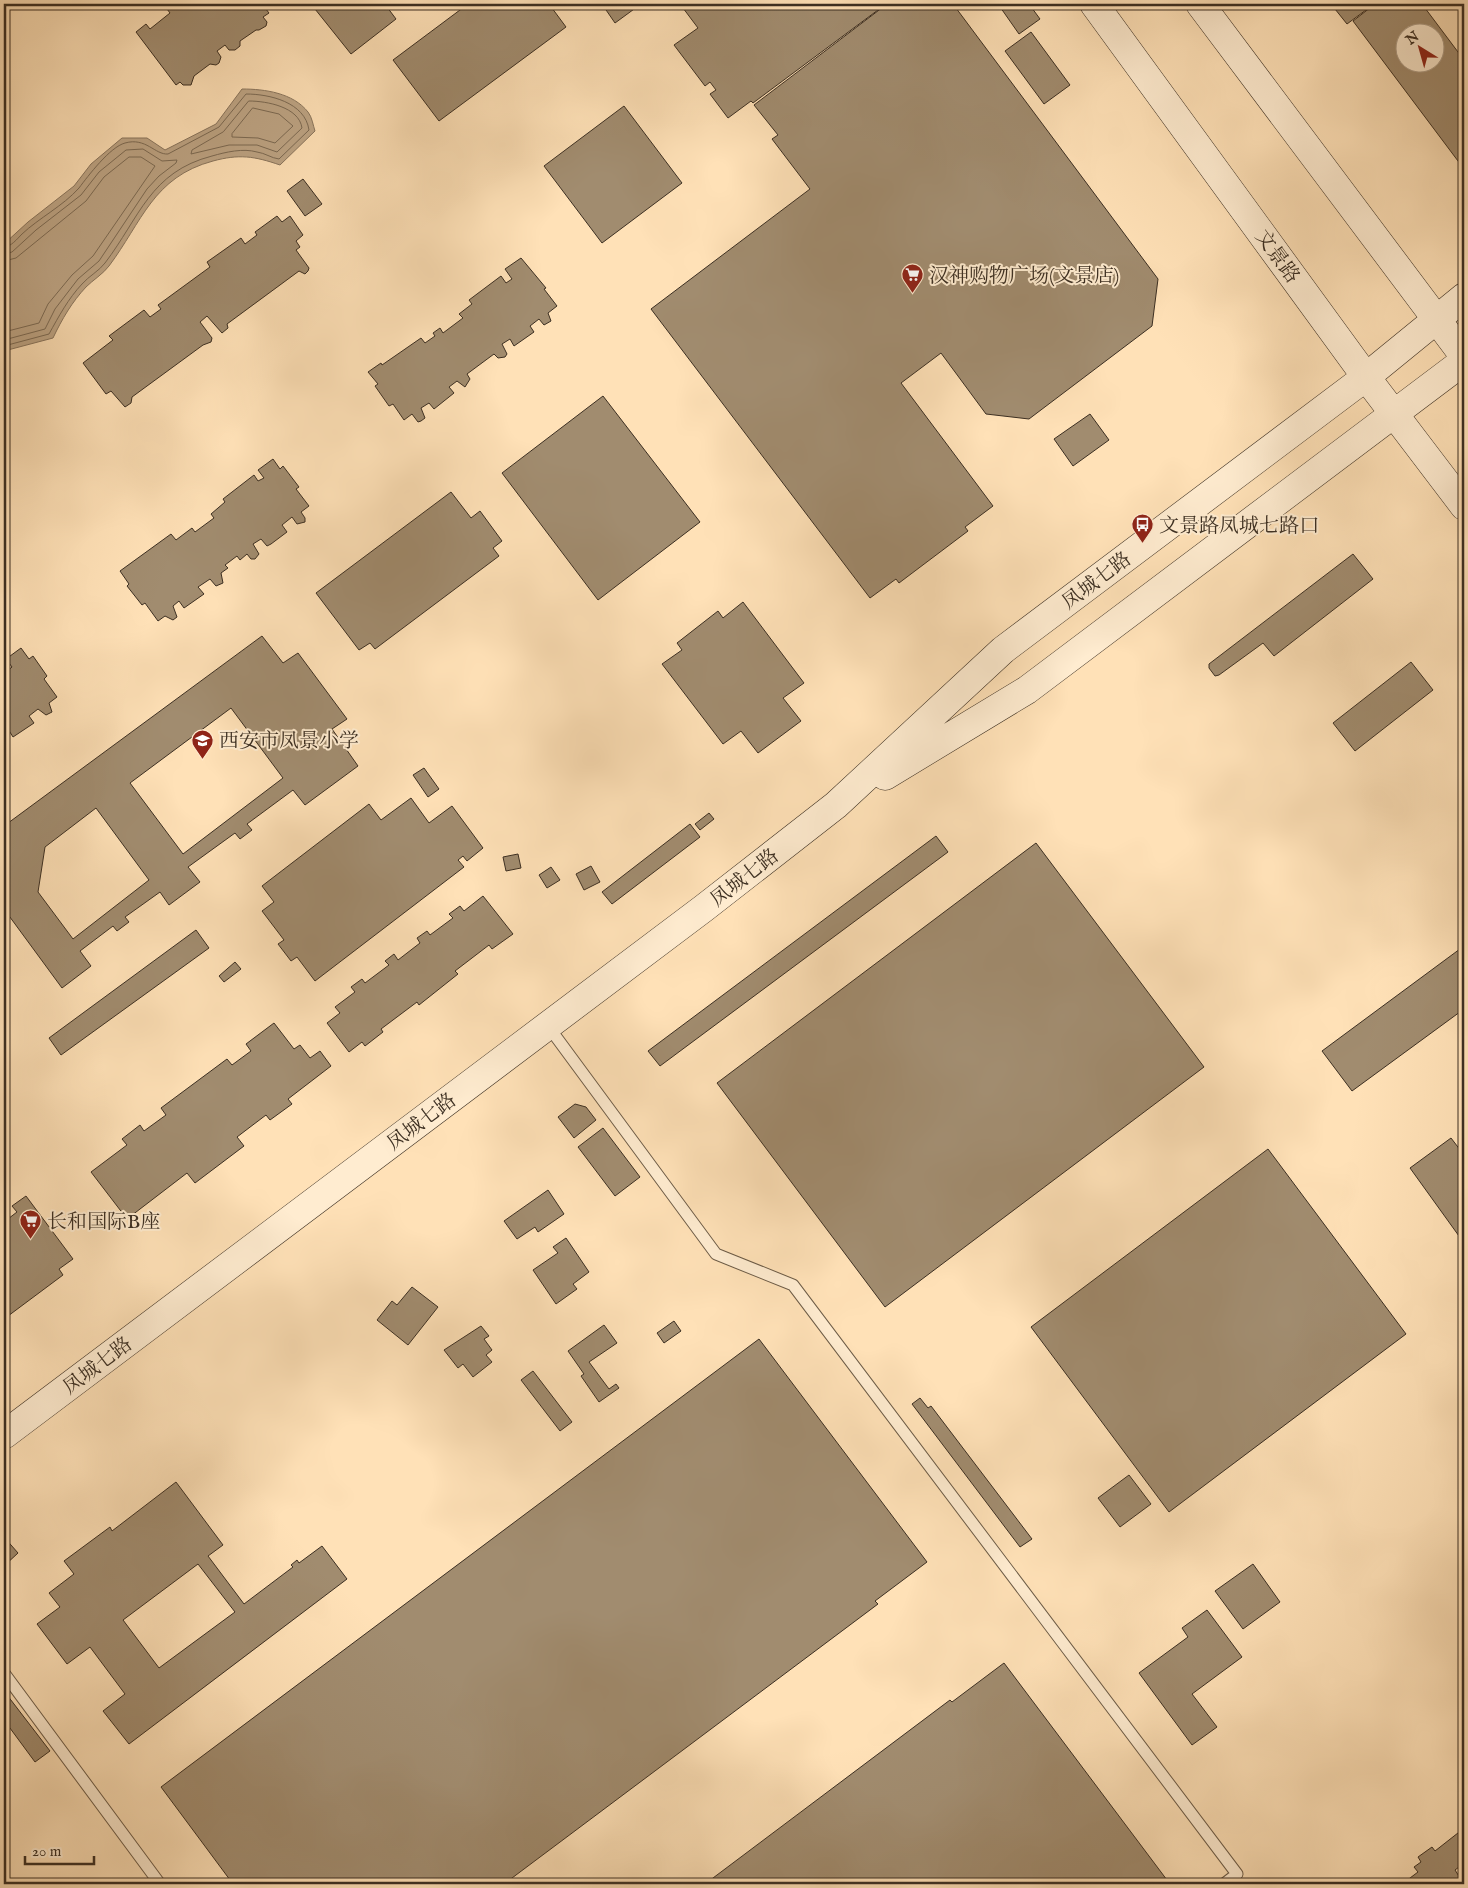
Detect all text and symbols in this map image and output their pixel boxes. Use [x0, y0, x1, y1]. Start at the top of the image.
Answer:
north arrow [1396, 22, 1446, 72]
text: N [1402, 28, 1423, 50]
street label: 文景路 [1249, 225, 1305, 288]
supermarket icon: 汉神购物广场(文景店) [901, 263, 925, 294]
place label: 汉神购物广场(文景店) [929, 264, 1119, 289]
bus stop icon: 文景路凤城七路口 [1131, 513, 1155, 544]
place label: 文景路凤城七路口 [1159, 514, 1319, 539]
street label: 凤城七路 [1057, 547, 1136, 615]
school or university icon: 西安市凤景小学 [191, 728, 215, 759]
place label: 西安市凤景小学 [219, 729, 359, 754]
street label: 凤城七路 [706, 844, 784, 913]
street label: 凤城七路 [382, 1088, 461, 1156]
supermarket icon: 长和国际B座 [19, 1209, 43, 1240]
place label: 长和国际B座 [47, 1210, 160, 1235]
street label: 凤城七路 [58, 1332, 137, 1400]
scale bar [25, 1833, 94, 1865]
text: 20 m [32, 1842, 62, 1861]

